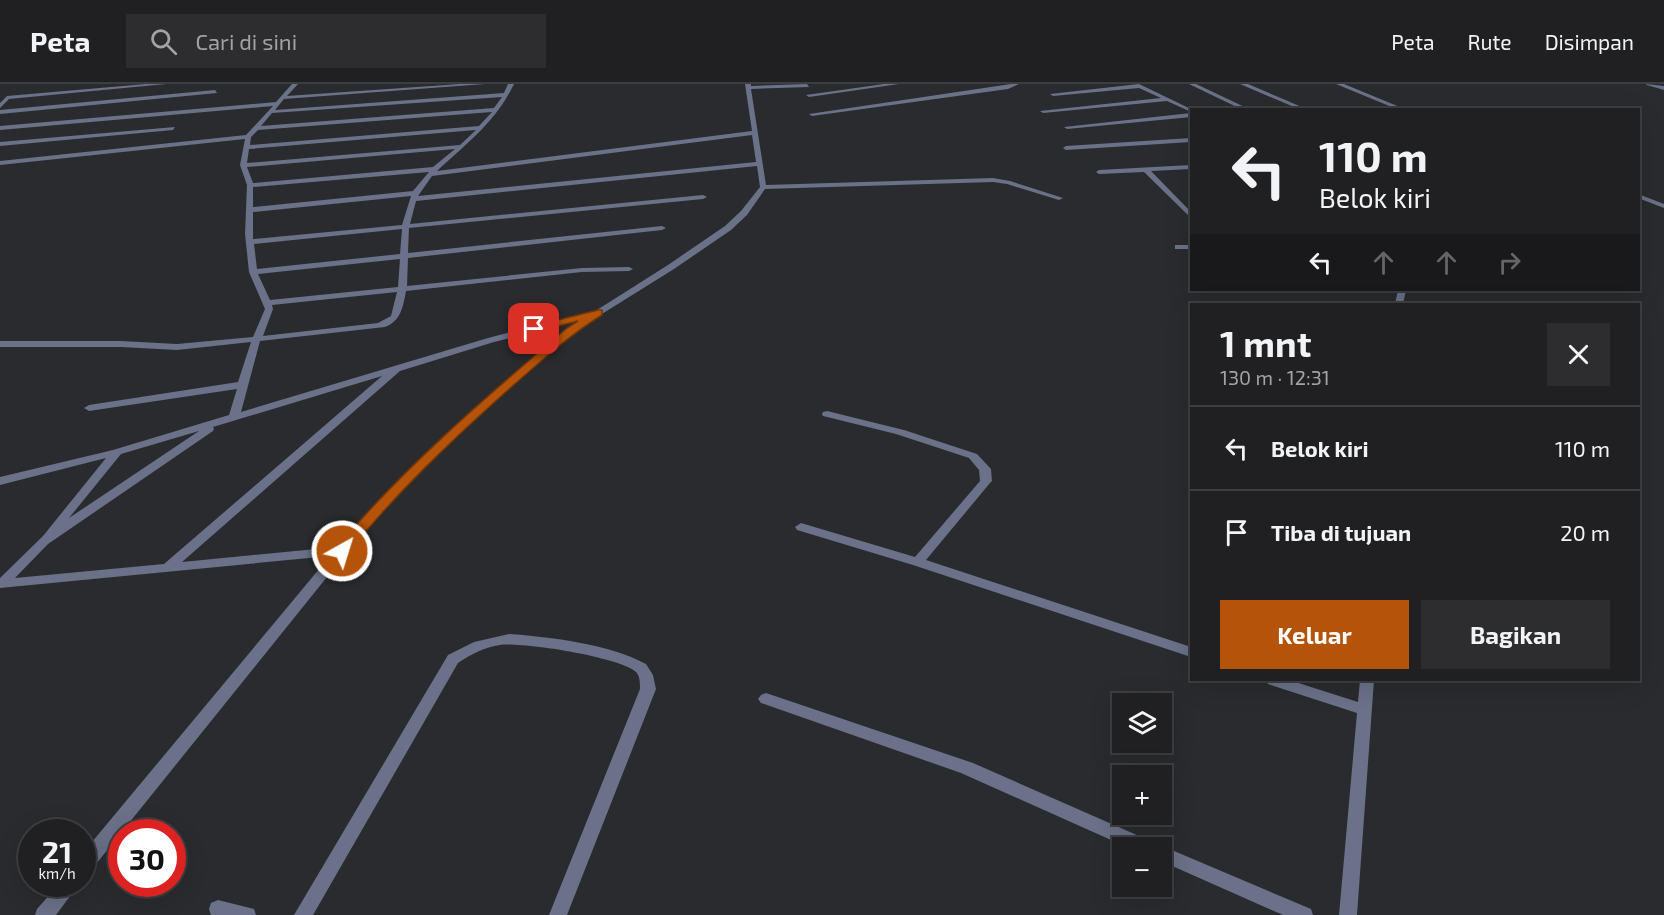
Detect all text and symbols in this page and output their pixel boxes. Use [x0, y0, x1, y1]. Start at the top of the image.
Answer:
search box [126, 14, 546, 68]
text: Peta [30, 24, 90, 58]
icon: search [147, 25, 180, 58]
text: Cari di sini [195, 28, 297, 54]
text: Peta [1391, 29, 1434, 54]
text: Rute [1467, 29, 1512, 54]
text: Disimpan [1545, 29, 1634, 54]
text: 110 m [1319, 130, 1428, 180]
icon: left [1220, 132, 1298, 210]
text: Belok kiri [1319, 181, 1431, 213]
icon: left [1304, 246, 1337, 279]
icon: ahead [1367, 246, 1400, 279]
icon: ahead [1430, 246, 1463, 279]
icon: right [1493, 246, 1526, 279]
pin [508, 303, 559, 354]
icon: arrive [517, 312, 550, 345]
text: 1 mnt [1220, 321, 1311, 364]
button: close [1547, 323, 1610, 386]
text: 130 m · 12:31 [1220, 365, 1330, 389]
icon: left [1220, 432, 1253, 465]
text: Belok kiri [1271, 435, 1368, 461]
text: 110 m [1555, 435, 1610, 461]
icon: arrive [1220, 516, 1253, 549]
position arrow [310, 519, 374, 583]
text: Tiba di tujuan [1271, 519, 1411, 545]
text: 20 m [1560, 519, 1610, 545]
button: Keluar [1220, 600, 1409, 669]
button: Bagikan [1421, 600, 1610, 669]
map controls [1112, 693, 1172, 897]
button: layers [1112, 693, 1172, 753]
button: + [1112, 765, 1172, 825]
speed limit sign: 30 [108, 819, 186, 897]
text: 21 [42, 833, 72, 869]
button: − [1112, 837, 1172, 897]
text: km/h [38, 864, 76, 882]

